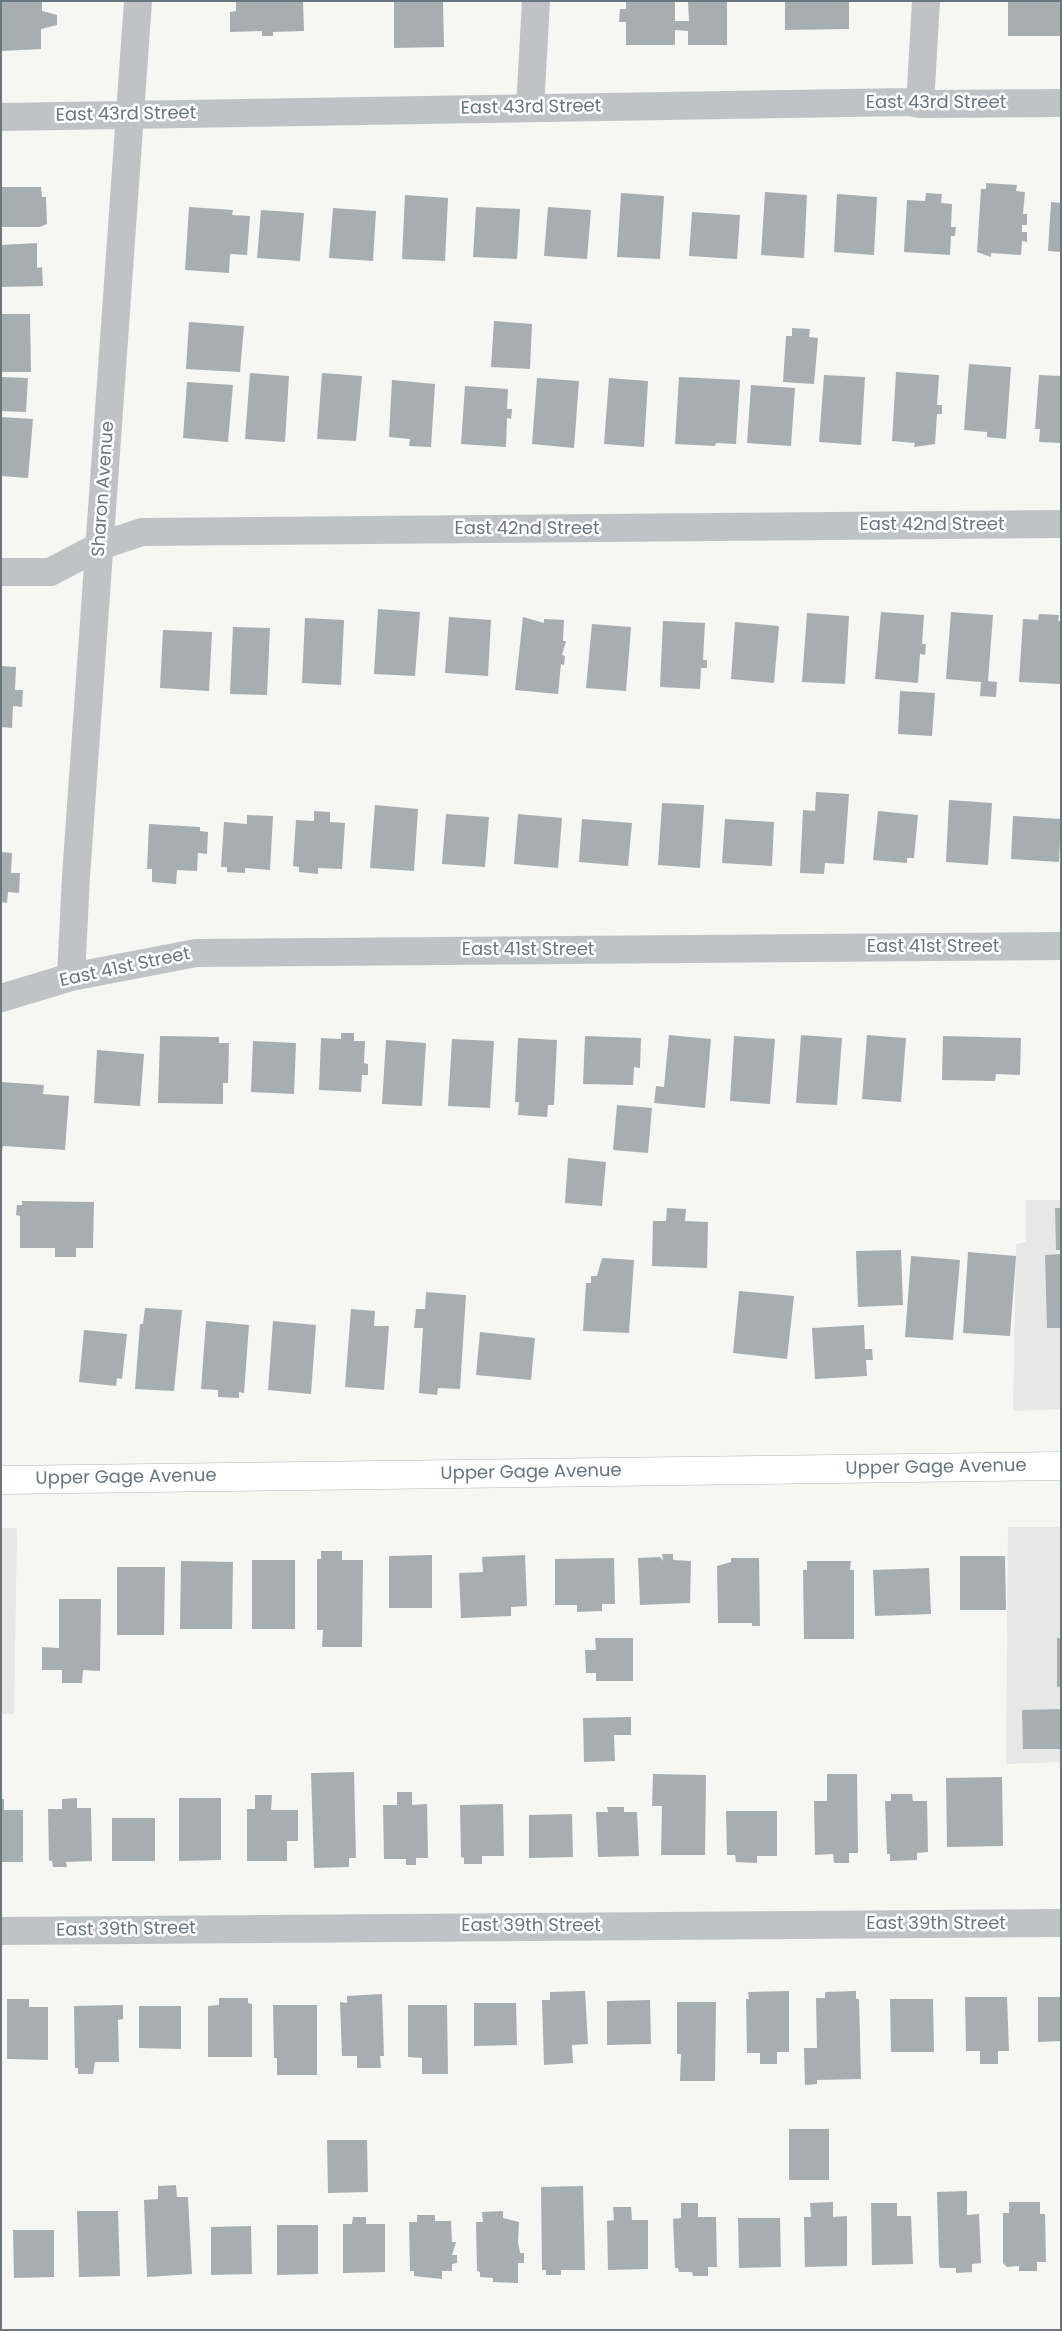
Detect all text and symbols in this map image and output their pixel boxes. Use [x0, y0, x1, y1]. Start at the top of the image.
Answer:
street label: East 43rd Street [866, 92, 1006, 114]
street label: East 43rd Street [461, 96, 601, 120]
street label: East 43rd Street [56, 103, 196, 127]
street label: Sharon Avenue [88, 420, 120, 558]
street label: East 42nd Street [859, 514, 1005, 536]
street label: East 42nd Street [454, 518, 600, 540]
street label: East 41st Street [867, 936, 999, 958]
street label: East 41st Street [462, 939, 594, 961]
street label: East 41st Street [58, 944, 192, 992]
street label: Upper Gage Avenue [845, 1456, 1027, 1480]
street label: Upper Gage Avenue [440, 1461, 622, 1485]
street label: Upper Gage Avenue [35, 1466, 217, 1490]
street label: East 39th Street [866, 1913, 1006, 1935]
street label: East 39th Street [461, 1915, 601, 1937]
street label: East 39th Street [56, 1918, 196, 1942]

